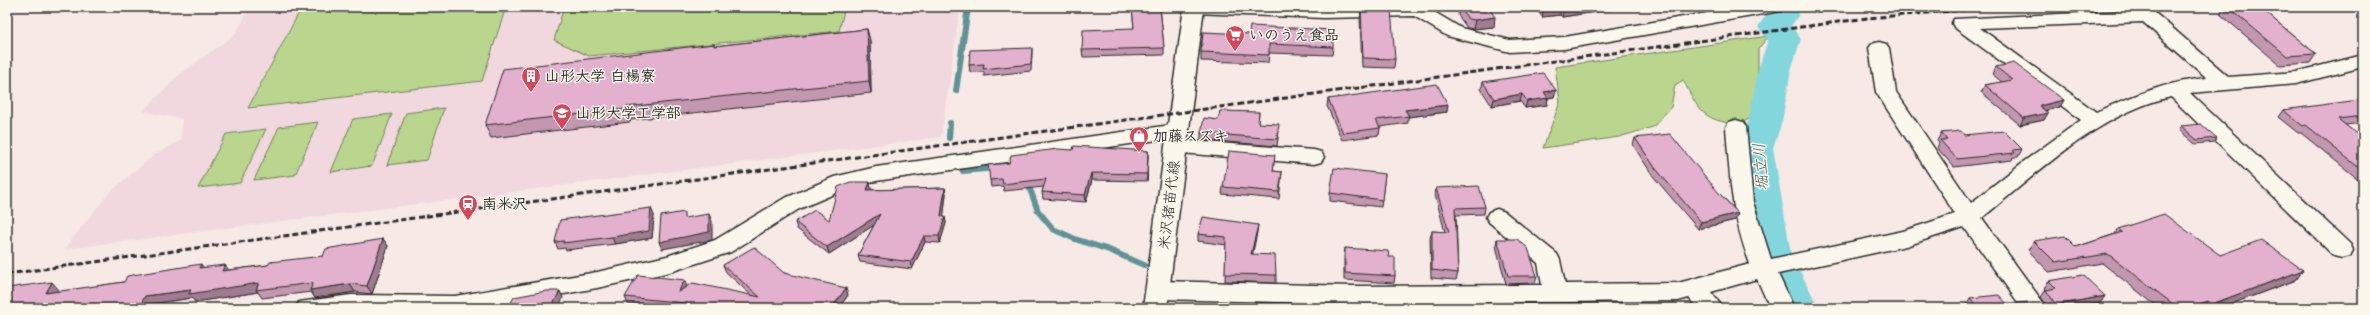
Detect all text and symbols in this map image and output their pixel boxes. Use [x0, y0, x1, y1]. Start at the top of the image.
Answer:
supermarket icon: いのうえ食品 [1224, 24, 1246, 52]
place label: いのうえ食品 [1249, 25, 1339, 45]
building icon: 山形大学 白楊寮 [520, 65, 542, 93]
place label: 山形大学 白楊寮 [545, 66, 655, 86]
school or university icon: 山形大学工学部 [551, 102, 573, 130]
place label: 山形大学工学部 [576, 103, 681, 123]
shop icon: 加藤スズキ [1128, 125, 1150, 153]
place label: 加藤スズキ [1153, 126, 1229, 146]
water label: 堀立川 [1748, 142, 1773, 192]
street label: 米沢猪苗代線 [1154, 159, 1184, 251]
station icon: 南米沢 [457, 193, 479, 221]
place label: 南米沢 [482, 194, 527, 214]

